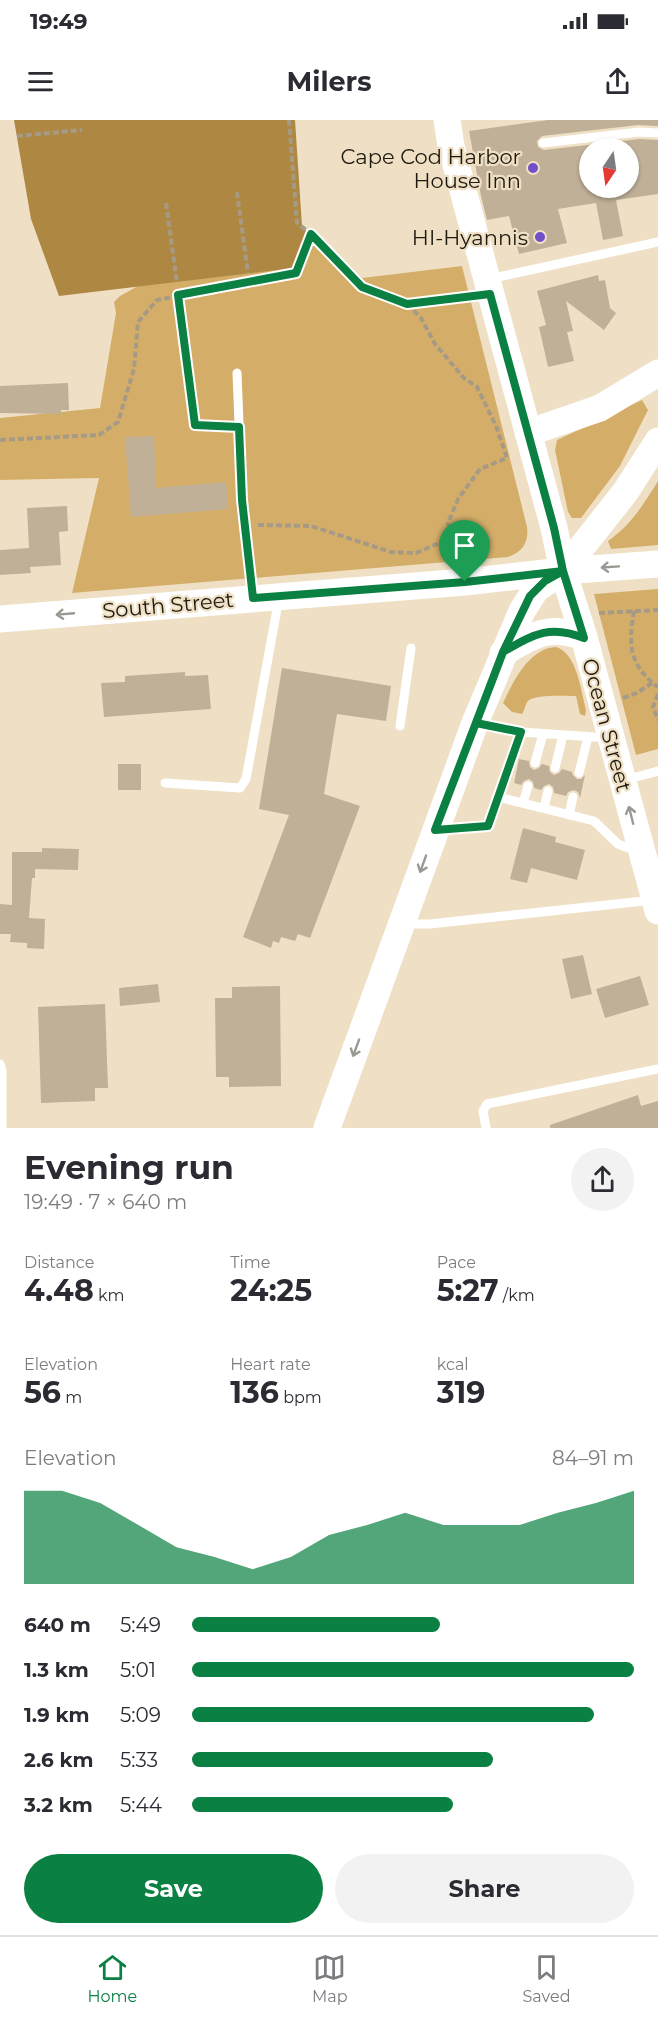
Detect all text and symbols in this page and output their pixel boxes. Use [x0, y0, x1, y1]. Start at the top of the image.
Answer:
text: 19:49 [30, 8, 88, 35]
icon: menu [24, 65, 57, 98]
text: Milers [286, 65, 372, 98]
icon: share [601, 65, 634, 98]
north arrow [579, 138, 639, 198]
map controls [579, 138, 639, 198]
place label: Cape Cod Harbor House Inn [341, 144, 521, 193]
marker: Cape Cod Harbor House Inn [526, 161, 540, 175]
place label: HI-Hyannis [412, 225, 528, 250]
marker: HI-Hyannis [533, 230, 547, 244]
pin [439, 520, 490, 582]
icon: arrive [448, 529, 481, 562]
one-way arrow [601, 562, 621, 573]
street label: South Street [101, 587, 235, 623]
one-way arrow [56, 609, 76, 620]
street label: Ocean Street [577, 656, 637, 794]
one-way arrow [625, 805, 636, 824]
one-way arrow [416, 854, 427, 873]
one-way arrow [350, 1038, 361, 1056]
text: Evening run [24, 1147, 234, 1187]
button: share [571, 1148, 634, 1211]
text: 19:49 · 7 × 640 m [24, 1190, 187, 1214]
text: Distance [24, 1253, 94, 1272]
text: Time [230, 1253, 270, 1272]
text: Pace [437, 1253, 476, 1272]
text: 4.48 [24, 1272, 94, 1309]
text: 24:25 [230, 1272, 312, 1309]
text: 5:27 [437, 1272, 499, 1309]
text: km [94, 1286, 125, 1305]
text: /km [499, 1286, 535, 1305]
text: Elevation [24, 1355, 98, 1374]
text: Heart rate [230, 1355, 311, 1374]
text: kcal [437, 1355, 469, 1374]
text: 56 [24, 1374, 61, 1411]
text: 136 [230, 1374, 279, 1411]
text: 319 [437, 1374, 485, 1411]
text: m [61, 1388, 82, 1407]
text: bpm [279, 1388, 322, 1407]
text: Elevation [24, 1446, 116, 1470]
text: 84–91 m [552, 1446, 634, 1470]
text: 640 m [24, 1613, 91, 1637]
text: 5:49 [120, 1613, 161, 1637]
text: 1.3 km [24, 1658, 89, 1682]
text: 5:01 [120, 1658, 156, 1682]
text: 1.9 km [24, 1703, 90, 1727]
text: 5:09 [120, 1703, 161, 1727]
text: 2.6 km [24, 1748, 93, 1772]
text: 5:33 [120, 1748, 158, 1772]
text: 3.2 km [24, 1793, 93, 1817]
text: 5:44 [120, 1793, 162, 1817]
button: Save [24, 1854, 323, 1923]
button: Share [335, 1854, 634, 1923]
tab: Home [87, 1951, 137, 2006]
tab: Map [312, 1951, 348, 2006]
tab: Saved [522, 1951, 571, 2006]

